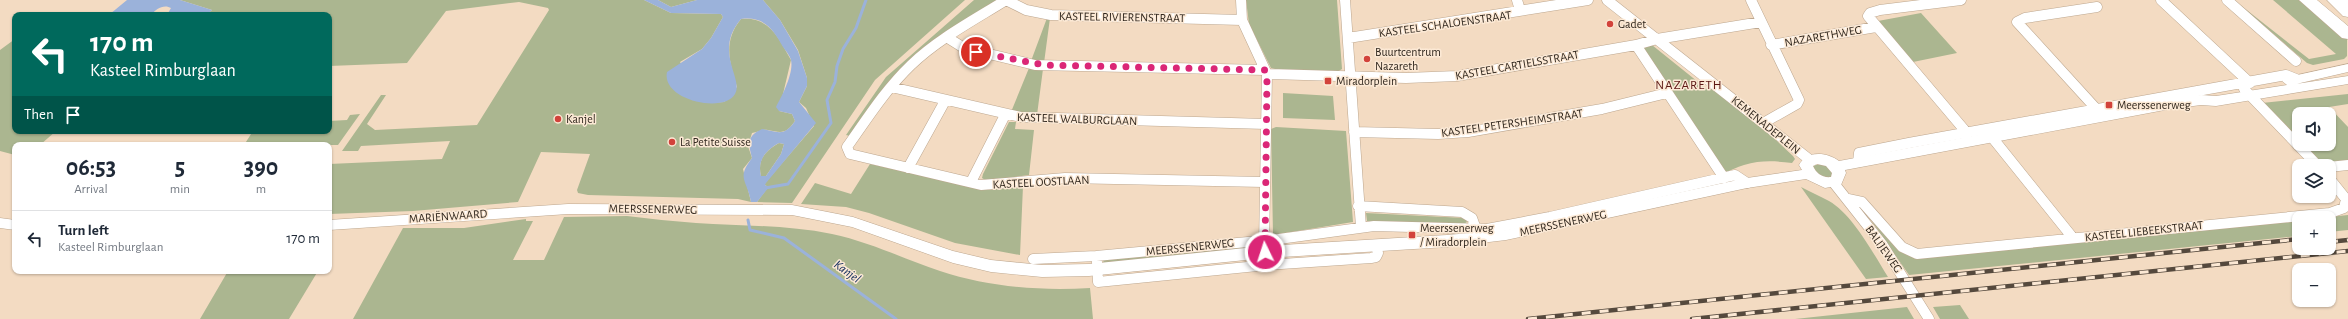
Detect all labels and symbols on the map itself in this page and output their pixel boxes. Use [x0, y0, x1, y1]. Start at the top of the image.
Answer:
street label: KASTEEL SCHALOENSTRAAT [1378, 9, 1512, 39]
street label: KASTEEL RIVIERENSTRAAT [1059, 10, 1185, 24]
place label: Gadet [1618, 18, 1646, 30]
marker: Gadet [1605, 19, 1615, 29]
street label: NAZARETHWEG [1783, 23, 1863, 49]
pin [959, 35, 993, 69]
place label: Buurtcentrum Nazareth [1375, 46, 1441, 72]
street label: KASTEEL CARTIELSSTRAAT [1454, 48, 1580, 82]
marker: Buurtcentrum Nazareth [1362, 54, 1372, 64]
place label: Miradorplein [1336, 75, 1397, 87]
marker: Miradorplein [1323, 76, 1333, 86]
district label: NAZARETH [1655, 79, 1723, 92]
street label: KEMENADEPLEIN [1729, 94, 1803, 156]
place label: Meerssenerweg [2117, 99, 2191, 111]
marker: Meerssenerweg [2104, 100, 2114, 110]
street label: KASTEEL PETERSHEIMSTRAAT [1440, 107, 1584, 139]
street label: KASTEEL WALBURGLAAN [1017, 111, 1137, 127]
place label: Kanjel [566, 113, 596, 126]
marker: Kanjel [553, 114, 563, 124]
place label: La Petite Suisse [680, 136, 751, 148]
marker: La Petite Suisse [667, 137, 677, 147]
street label: KASTEEL OOSTLAAN [992, 173, 1090, 191]
street label: MEERSSENERWEG [609, 202, 697, 216]
street label: MARIËNWAARD [408, 206, 488, 225]
street label: MEERSSENERWEG [1518, 208, 1608, 238]
street label: KASTEEL LIEBEEKSTRAAT [2084, 219, 2204, 243]
place label: Meerssenerweg / Miradorplein [1420, 222, 1494, 248]
street label: BALIJEWEG [1863, 223, 1905, 275]
marker: Meerssenerweg / Miradorplein [1407, 230, 1417, 240]
position arrow [1244, 231, 1286, 273]
street label: MEERSSENERWEG [1145, 236, 1235, 258]
water label: Kanjel [831, 258, 863, 286]

